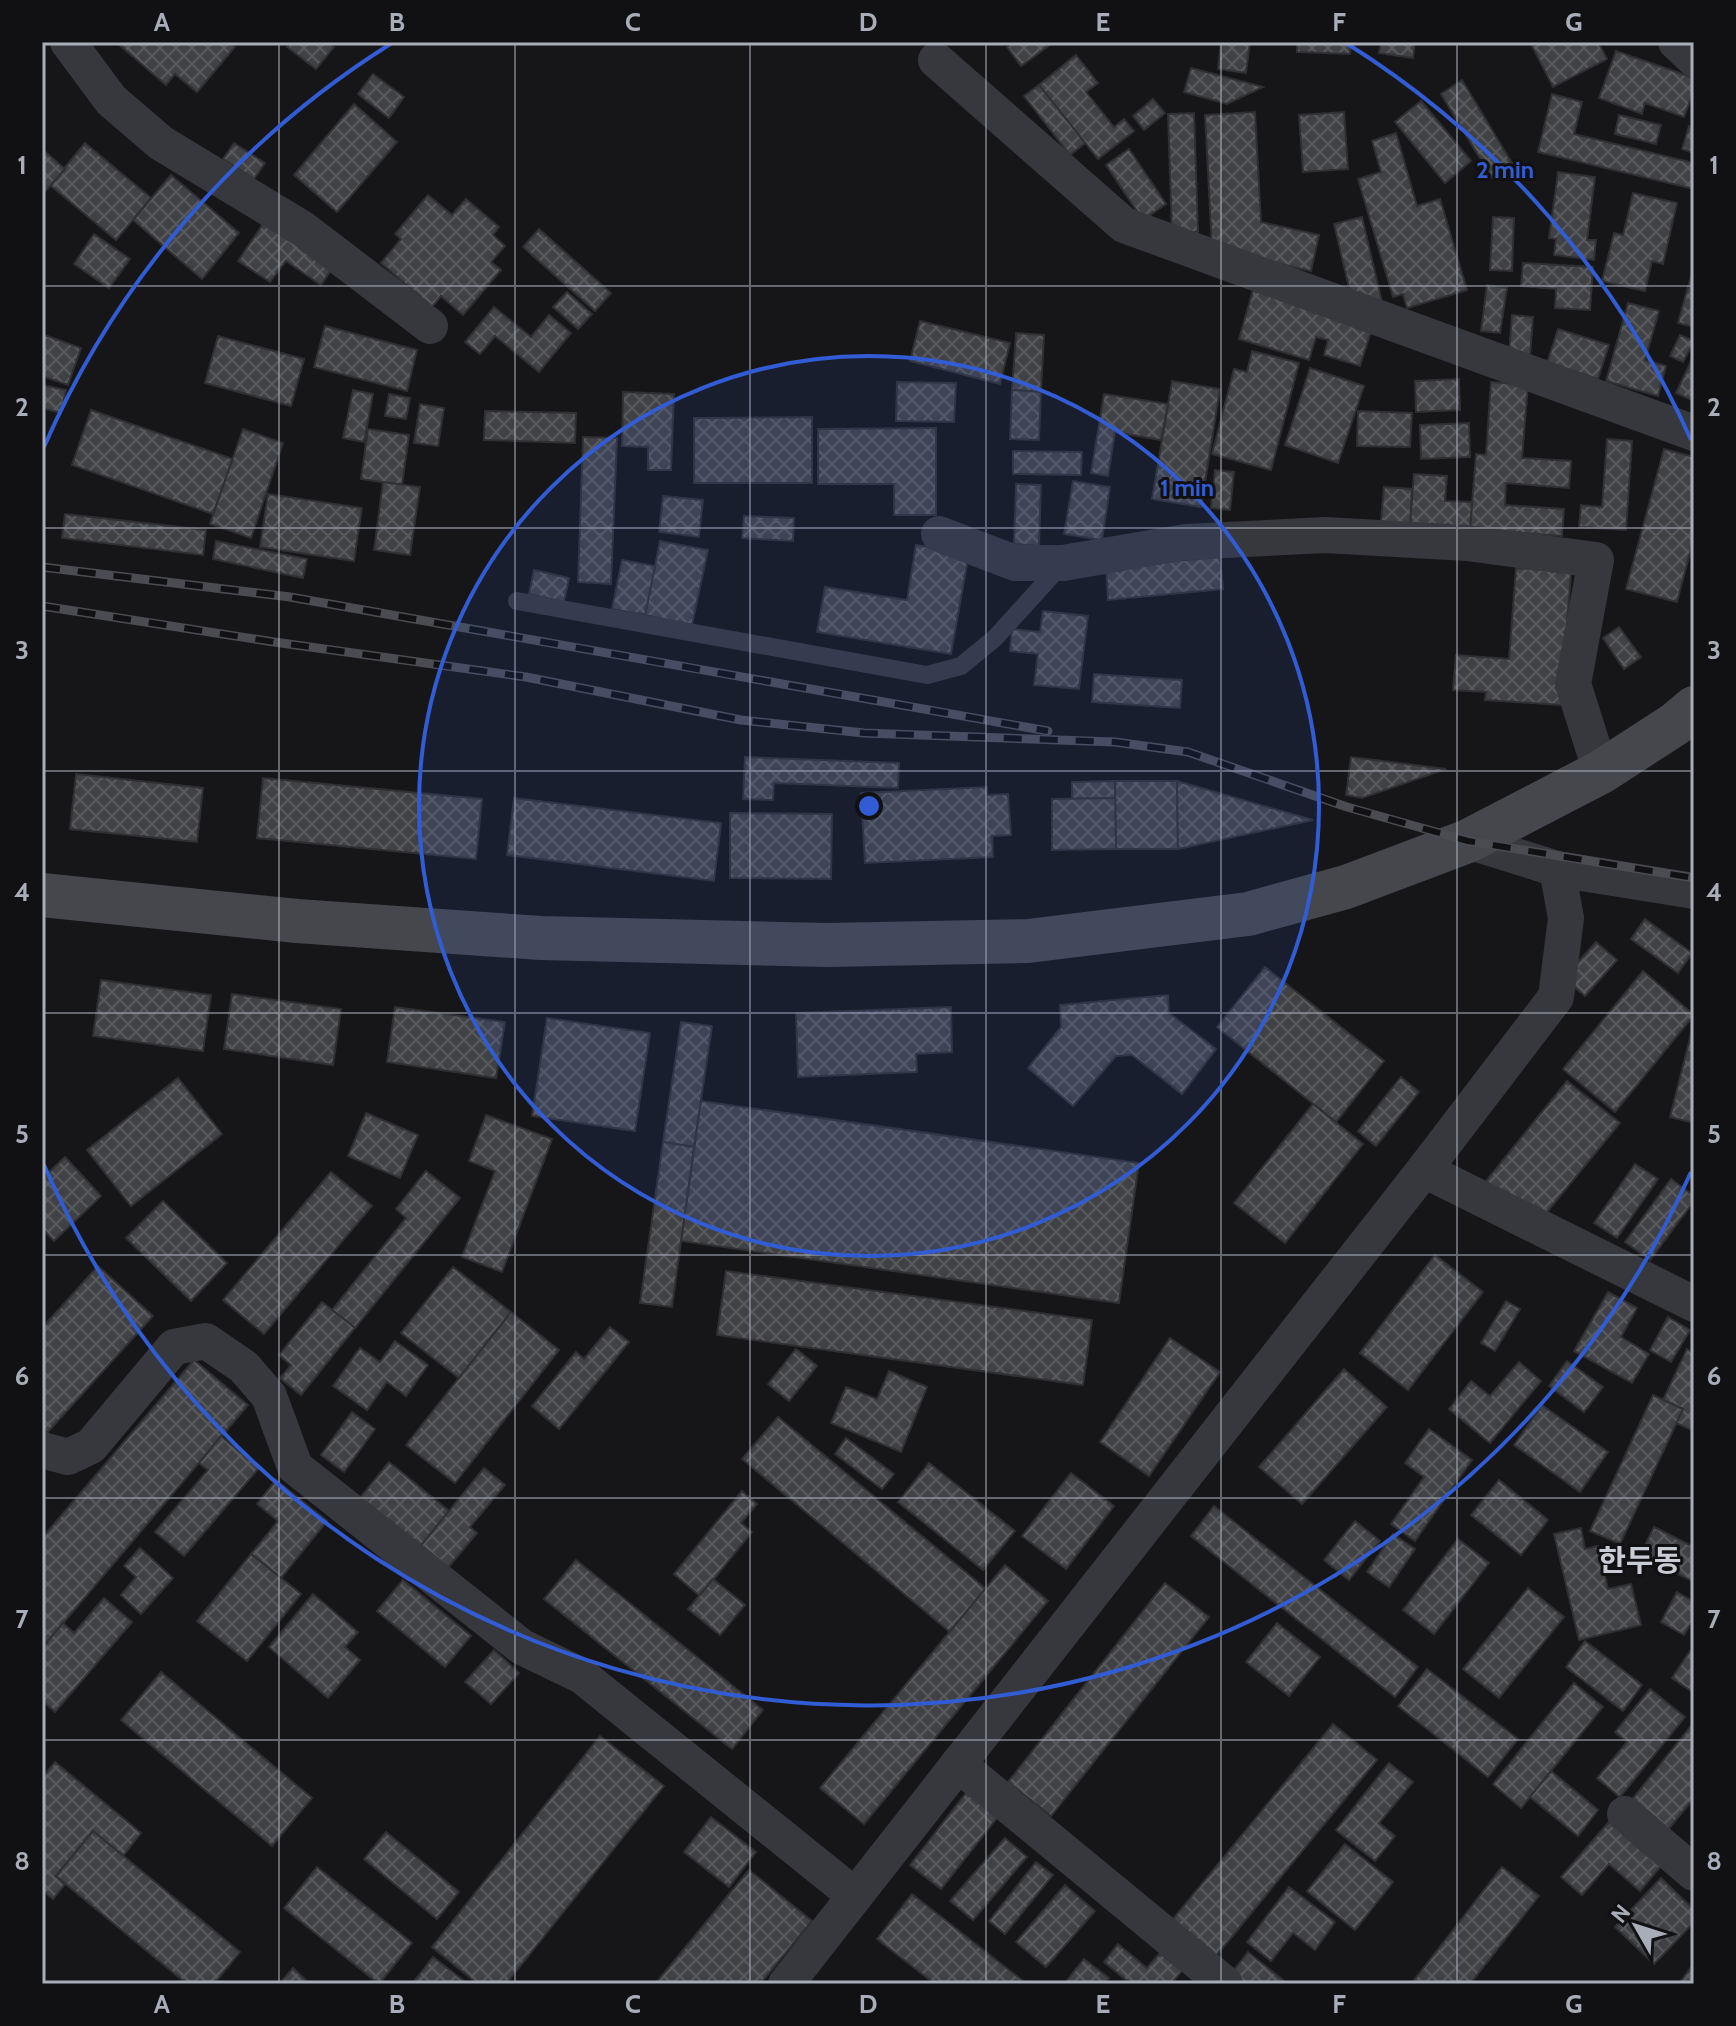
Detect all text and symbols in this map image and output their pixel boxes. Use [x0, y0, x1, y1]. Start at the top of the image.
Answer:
text: A [154, 6, 171, 38]
text: B [389, 6, 405, 38]
text: C [625, 6, 641, 38]
text: D [859, 6, 877, 38]
text: E [1096, 6, 1110, 38]
text: F [1332, 6, 1346, 38]
text: G [1565, 6, 1583, 38]
text: 1 [17, 149, 27, 181]
text: 1 [1709, 149, 1719, 181]
text: 2 min [1476, 155, 1534, 184]
text: 2 [15, 391, 29, 423]
text: 2 [1707, 391, 1721, 423]
text: 1 min [1160, 473, 1214, 502]
text: 3 [15, 634, 29, 666]
text: 3 [1707, 634, 1721, 666]
centre of rings [855, 792, 883, 820]
text: 4 [14, 876, 30, 908]
text: 4 [1706, 876, 1722, 908]
text: 5 [15, 1118, 29, 1150]
text: 5 [1707, 1118, 1721, 1150]
text: 6 [15, 1360, 29, 1392]
text: 6 [1707, 1360, 1721, 1392]
district label: 한두동 [1599, 1542, 1681, 1579]
text: 7 [15, 1603, 29, 1635]
text: 7 [1707, 1603, 1721, 1635]
text: 8 [14, 1845, 30, 1877]
text: 8 [1706, 1845, 1722, 1877]
north arrow [1596, 1886, 1676, 1966]
text: N [1605, 1899, 1636, 1928]
text: A [154, 1988, 171, 2020]
text: B [389, 1988, 405, 2020]
text: C [625, 1988, 641, 2020]
text: D [859, 1988, 877, 2020]
text: E [1096, 1988, 1110, 2020]
text: F [1332, 1988, 1346, 2020]
text: G [1565, 1988, 1583, 2020]

